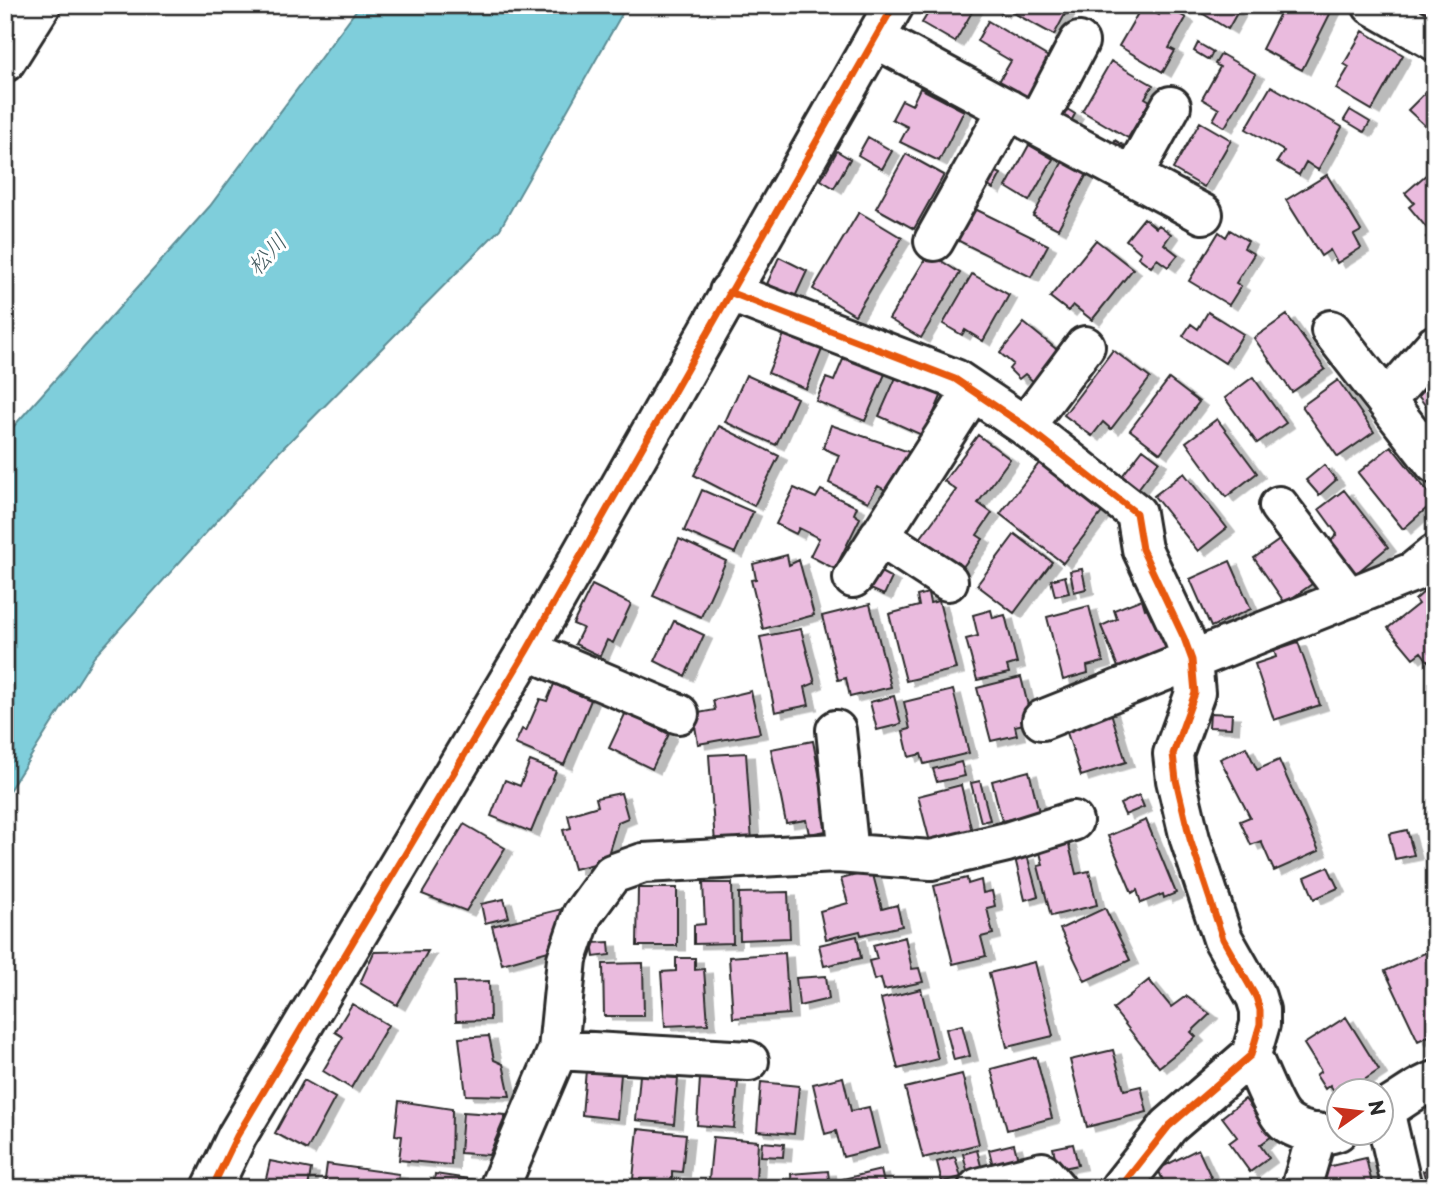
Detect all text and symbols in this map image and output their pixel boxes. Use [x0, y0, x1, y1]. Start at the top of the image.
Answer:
water label: 松川 [237, 224, 294, 282]
north arrow [1324, 1078, 1394, 1148]
text: N [1362, 1097, 1393, 1118]

